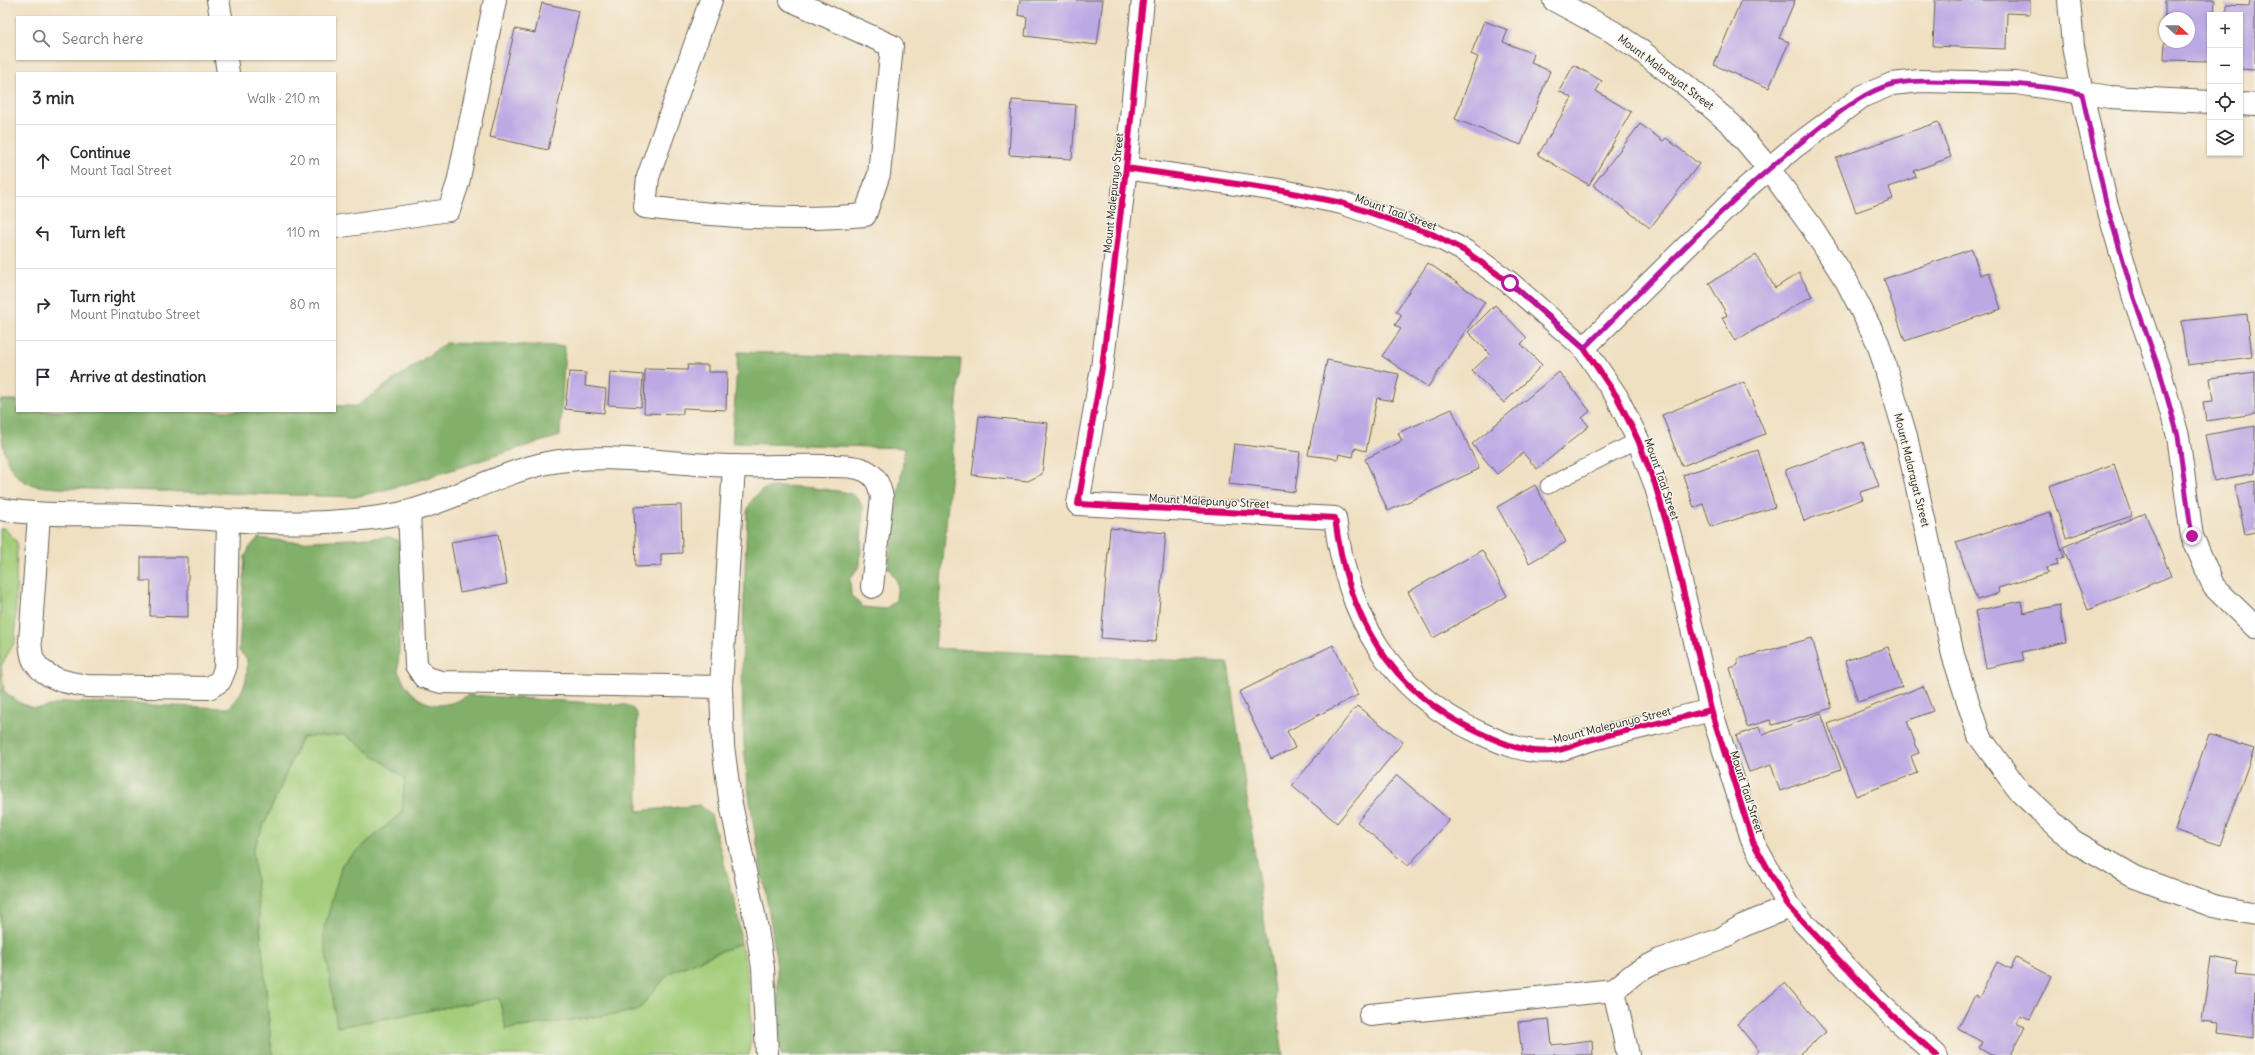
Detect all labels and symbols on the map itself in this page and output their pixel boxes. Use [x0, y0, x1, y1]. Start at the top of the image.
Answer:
north arrow [2159, 12, 2195, 48]
street label: Mount Malarayat Street [1615, 31, 1717, 113]
street label: Mount Malepunyo Street [1100, 132, 1126, 254]
street label: Mount Taal Street [1353, 191, 1439, 233]
route start [1501, 274, 1519, 292]
street label: Mount Malarayat Street [1891, 412, 1933, 529]
street label: Mount Taal Street [1641, 436, 1683, 522]
street label: Mount Malepunyo Street [1148, 491, 1270, 511]
route end [2183, 527, 2201, 545]
street label: Mount Malepunyo Street [1552, 704, 1673, 746]
street label: Mount Taal Street [1727, 749, 1767, 835]

